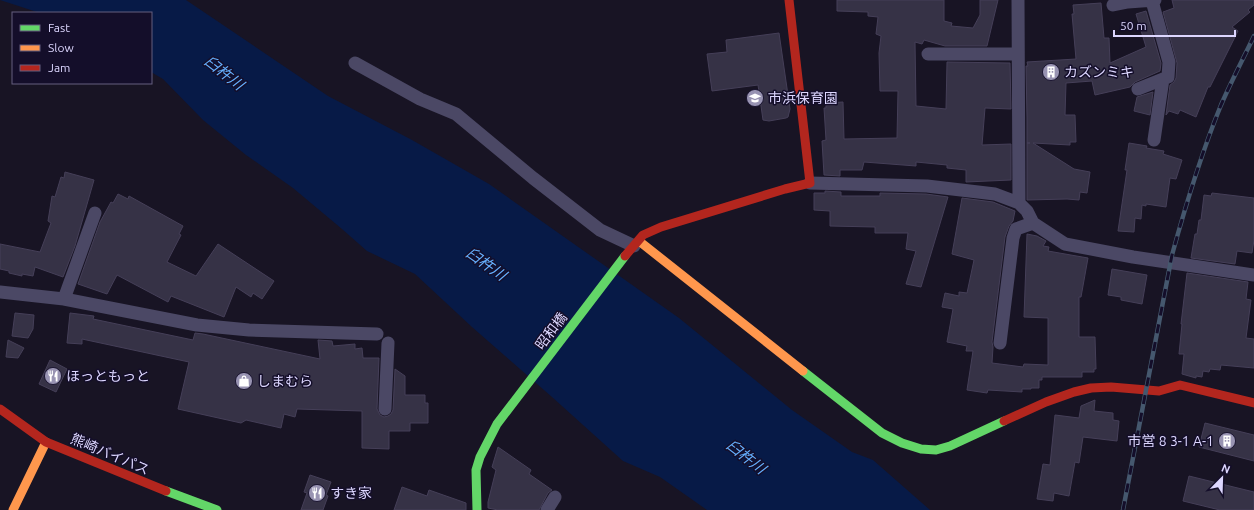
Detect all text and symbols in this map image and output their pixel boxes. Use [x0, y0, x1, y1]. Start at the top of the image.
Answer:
legend [12, 12, 152, 84]
scale bar [1114, 12, 1235, 38]
text: 50 m [1120, 19, 1147, 32]
text: Fast [48, 21, 70, 34]
text: Slow [48, 41, 74, 54]
water label: 臼杵川 [201, 52, 249, 94]
text: Jam [48, 61, 70, 74]
building icon: カズンミキ [1041, 62, 1061, 82]
place label: カズンミキ [1064, 64, 1134, 80]
school or university icon: 市浜保育園 [745, 88, 765, 108]
place label: 市浜保育園 [768, 90, 838, 106]
water label: 臼杵川 [463, 244, 511, 285]
street label: 昭和橋 [532, 309, 570, 353]
restaurant icon: ほっともっと [43, 366, 63, 386]
place label: ほっともっと [66, 368, 150, 384]
shop icon: しまむら [234, 371, 254, 391]
place label: しまむら [257, 373, 313, 389]
street label: 熊崎バイパス [68, 430, 152, 478]
building icon: 市営 8 3-1 A-1 [1217, 431, 1237, 451]
place label: 市営 8 3-1 A-1 [1128, 433, 1214, 449]
water label: 臼杵川 [723, 436, 771, 478]
north arrow [1202, 458, 1242, 498]
text: N [1220, 462, 1232, 476]
restaurant icon: すき家 [307, 483, 327, 503]
place label: すき家 [330, 485, 372, 501]

